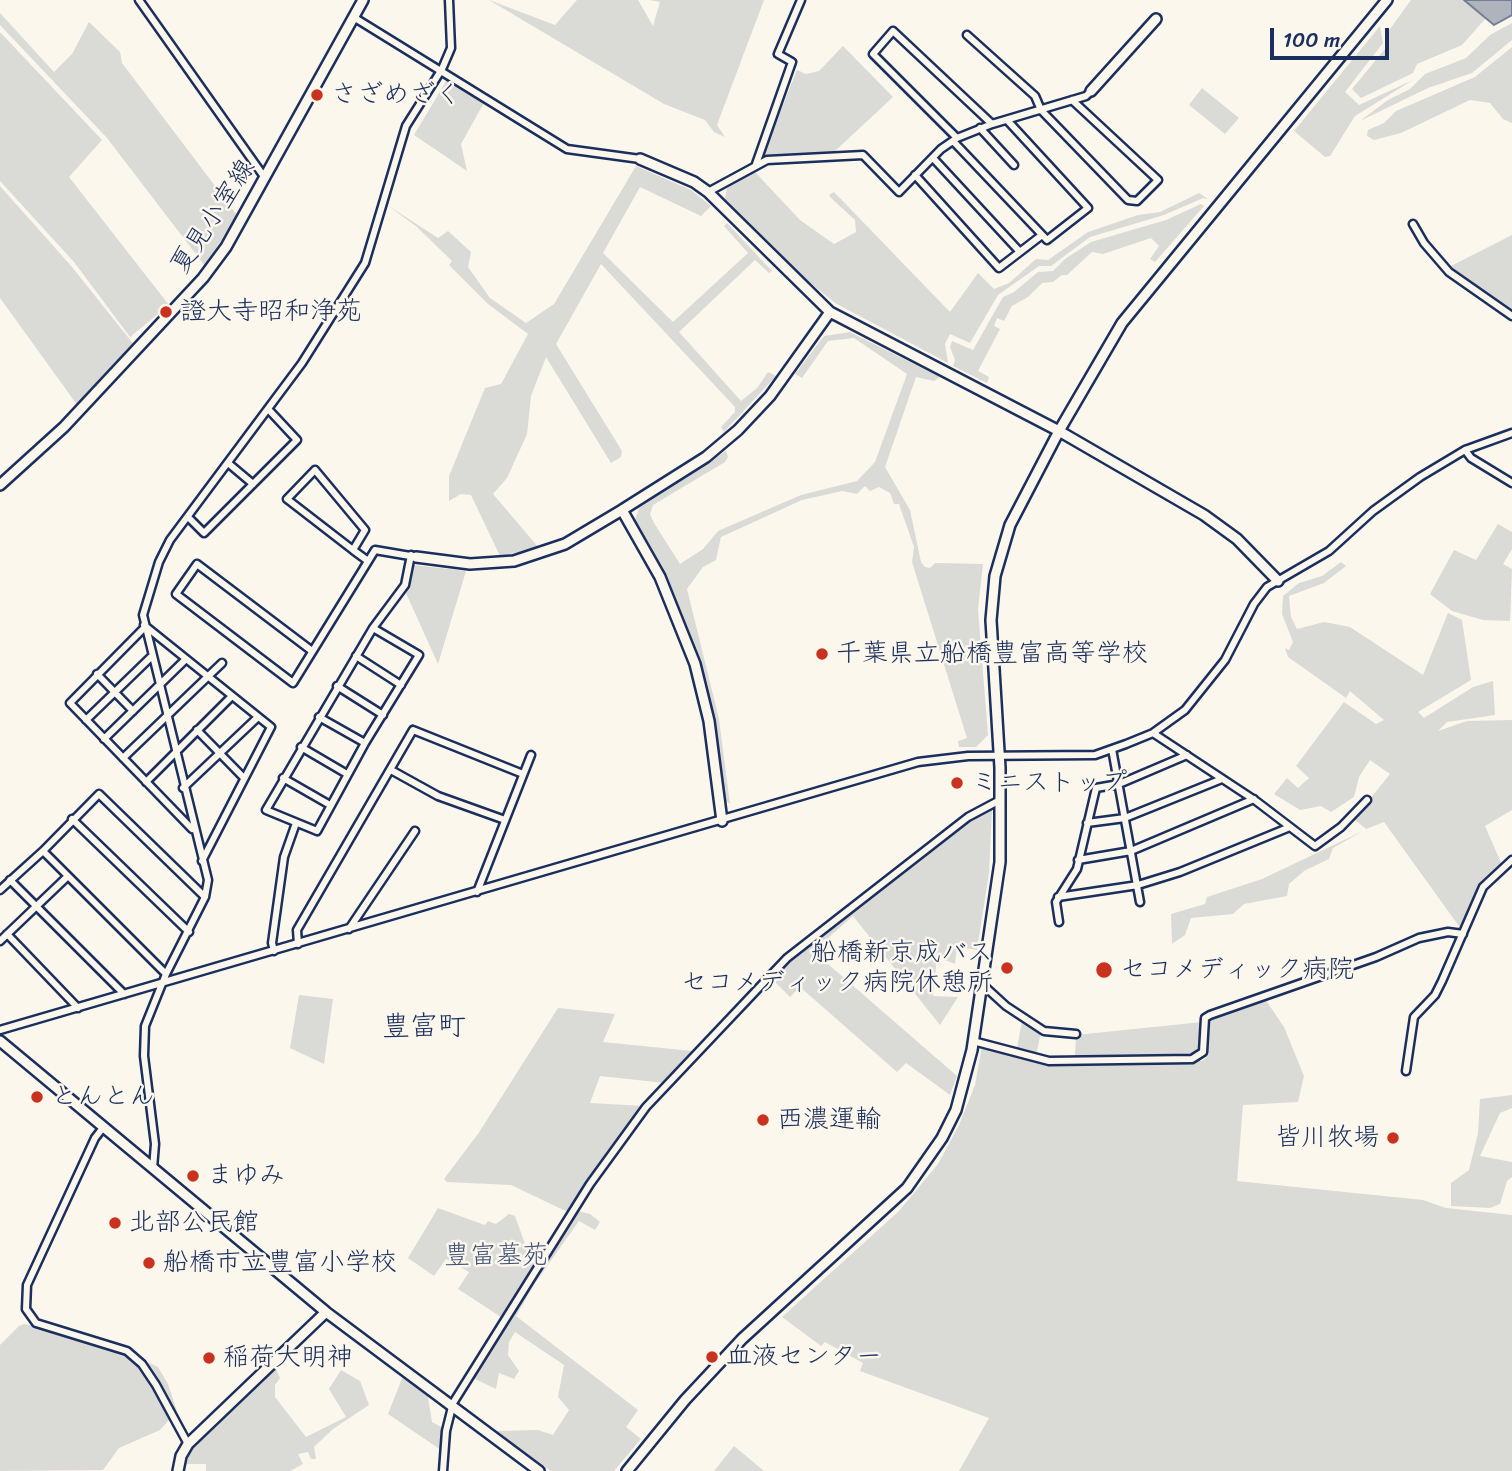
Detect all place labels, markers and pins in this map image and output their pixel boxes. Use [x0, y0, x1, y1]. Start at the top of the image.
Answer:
place label: さざめざく [331, 79, 461, 111]
marker: さざめざく [309, 87, 325, 103]
place label: 證大寺昭和浄苑 [180, 296, 362, 328]
marker: 證大寺昭和浄苑 [158, 304, 174, 320]
place label: 千葉県立船橋豊富高等学校 [836, 638, 1148, 670]
marker: 千葉県立船橋豊富高等学校 [814, 646, 830, 662]
place label: ミニストップ [971, 767, 1127, 799]
marker: ミニストップ [949, 775, 965, 791]
place label: 船橋新京成バス セコメディック病院休憩所 [681, 937, 993, 998]
place label: セコメディック病院 [1120, 954, 1354, 986]
marker: 船橋新京成バス セコメディック病院休憩所 [999, 960, 1015, 976]
marker: セコメディック病院 [1094, 960, 1114, 980]
place label: とんとん [51, 1081, 155, 1113]
marker: とんとん [29, 1089, 45, 1105]
place label: 西濃運輸 [777, 1104, 881, 1136]
marker: 西濃運輸 [755, 1112, 771, 1128]
place label: 皆川牧場 [1275, 1122, 1379, 1154]
marker: 皆川牧場 [1385, 1130, 1401, 1146]
place label: まゆみ [207, 1160, 285, 1192]
marker: まゆみ [185, 1168, 201, 1184]
place label: 北部公民館 [129, 1207, 259, 1239]
marker: 北部公民館 [107, 1215, 123, 1231]
place label: 船橋市立豊富小学校 [163, 1247, 397, 1279]
marker: 船橋市立豊富小学校 [141, 1255, 157, 1271]
place label: 血液センター [726, 1341, 882, 1373]
place label: 稲荷大明神 [223, 1342, 353, 1374]
marker: 血液センター [704, 1349, 720, 1365]
marker: 稲荷大明神 [201, 1350, 217, 1366]

